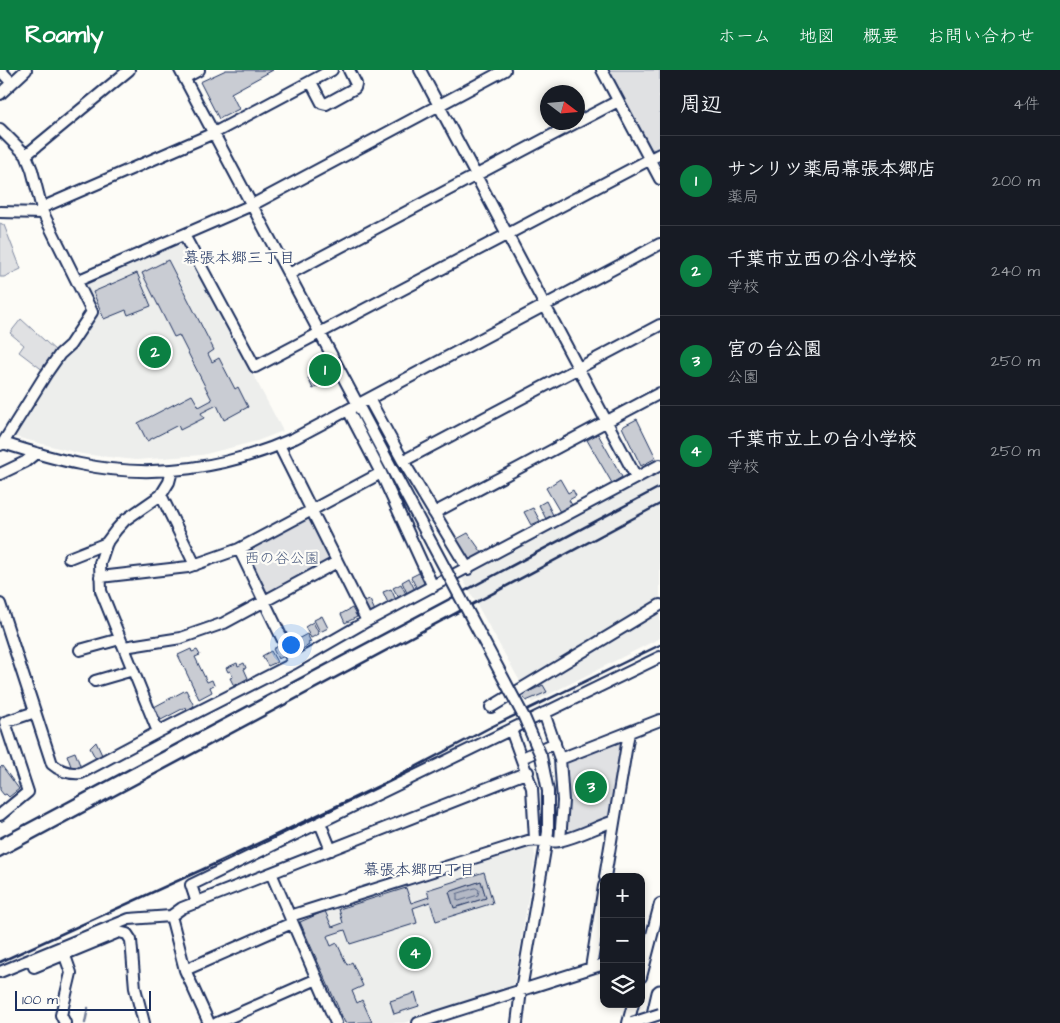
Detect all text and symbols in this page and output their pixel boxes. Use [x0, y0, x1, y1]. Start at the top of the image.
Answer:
text: Roamly [25, 18, 103, 52]
text: ホーム [718, 24, 771, 49]
text: 地図 [799, 24, 835, 49]
text: 概要 [863, 24, 899, 49]
text: お問い合わせ [927, 24, 1035, 49]
north arrow [540, 85, 585, 130]
text: 周辺 [680, 90, 722, 119]
text: 4件 [1013, 93, 1040, 115]
text: サンリツ薬局幕張本郷店 [727, 156, 936, 183]
text: 1 [695, 170, 697, 192]
text: 200 m [992, 170, 1040, 192]
text: 薬局 [727, 186, 759, 208]
text: 千葉市立西の谷小学校 [727, 246, 917, 273]
district label: 幕張本郷三丁目 [183, 247, 295, 269]
text: 2 [691, 260, 701, 282]
text: 240 m [991, 260, 1040, 282]
text: 学校 [727, 276, 759, 298]
pin: 2 [139, 333, 171, 371]
text: 宮の台公園 [727, 336, 822, 363]
text: 3 [692, 350, 700, 372]
text: 250 m [991, 350, 1040, 372]
pin: 1 [309, 351, 341, 389]
text: 公園 [727, 366, 759, 388]
text: 千葉市立上の台小学校 [727, 426, 917, 453]
text: 4 [691, 440, 701, 462]
text: 250 m [991, 440, 1040, 462]
text: 学校 [727, 456, 759, 478]
park label: 西の谷公園 [244, 548, 320, 569]
your location [278, 632, 304, 658]
pin: 3 [575, 768, 607, 806]
district label: 幕張本郷四丁目 [363, 859, 475, 881]
map controls [600, 873, 645, 1008]
button: + [600, 873, 645, 918]
button: − [600, 918, 645, 963]
pin: 4 [399, 934, 431, 972]
button: layers [600, 963, 645, 1008]
scale bar [15, 988, 151, 1011]
text: 100 m [22, 990, 58, 1010]

